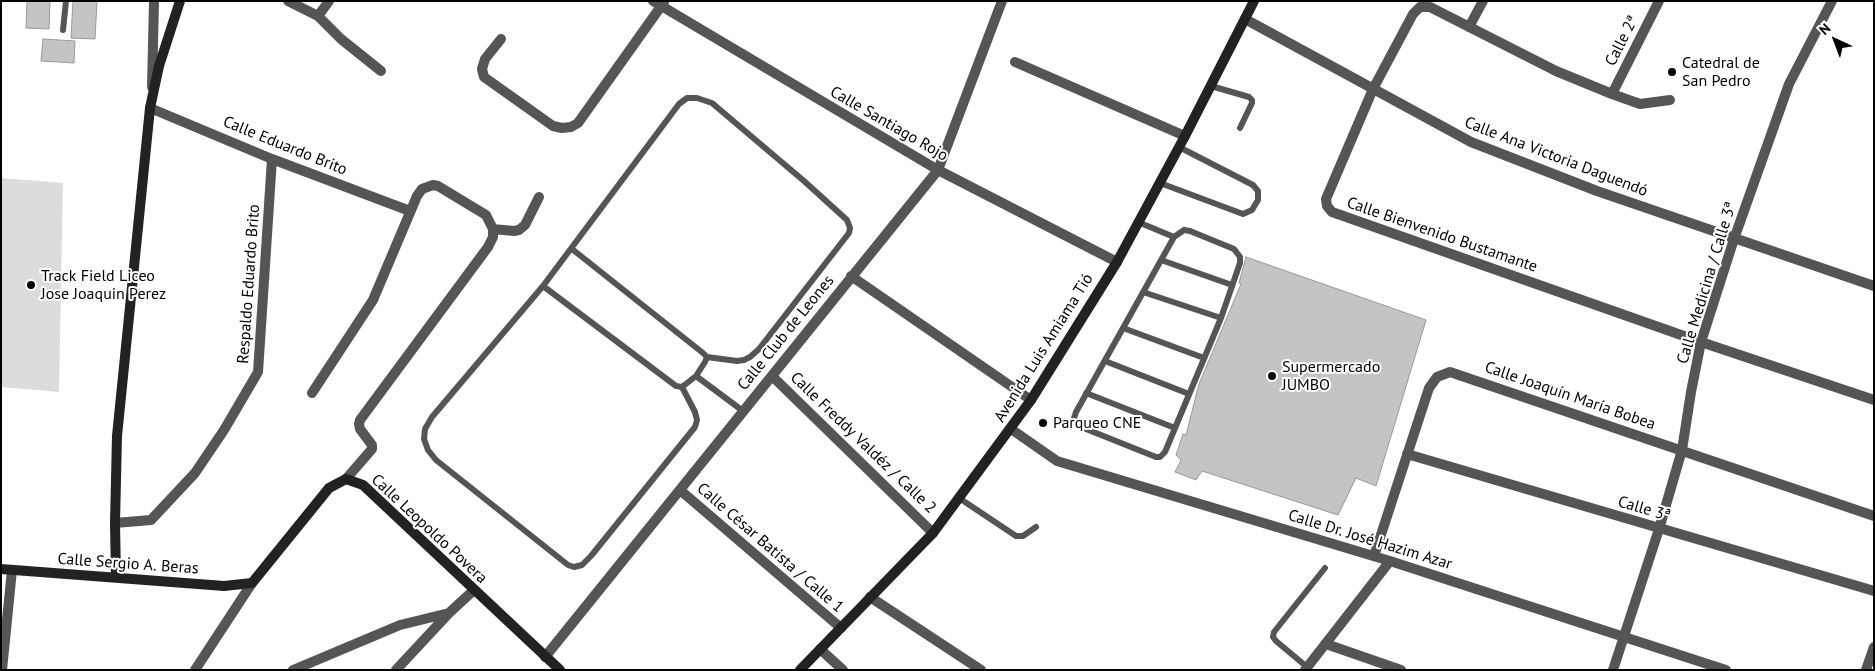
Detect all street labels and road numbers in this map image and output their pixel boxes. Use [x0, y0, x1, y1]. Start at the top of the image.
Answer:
street label: Calle 2ª [1601, 13, 1643, 69]
street label: Calle Santiago Rojo [827, 82, 951, 166]
street label: Calle Eduardo Brito [220, 112, 350, 180]
street label: Calle Ana Victoria Daguendó [1462, 113, 1650, 201]
street label: Calle Bienvenido Bustamante [1344, 193, 1540, 277]
street label: Calle Medicina / Calle 3ª [1673, 200, 1741, 366]
street label: Respaldo Eduardo Brito [234, 204, 264, 364]
street label: Avenida Luis Amiama Tió [990, 270, 1098, 426]
street label: Calle Club de Leones [734, 272, 838, 394]
street label: Calle Joaquín María Bobea [1482, 358, 1658, 434]
street label: Calle Freddy Valdéz / Calle 2 [786, 368, 940, 518]
street label: Calle Leopoldo Povera [367, 470, 491, 588]
street label: Calle César Batista / Calle 1 [693, 479, 847, 617]
street label: Calle 3ª [1616, 492, 1672, 526]
street label: Calle Dr. José Hazim Azar [1286, 506, 1454, 574]
street label: Calle Sergio A. Beras [57, 549, 199, 579]

